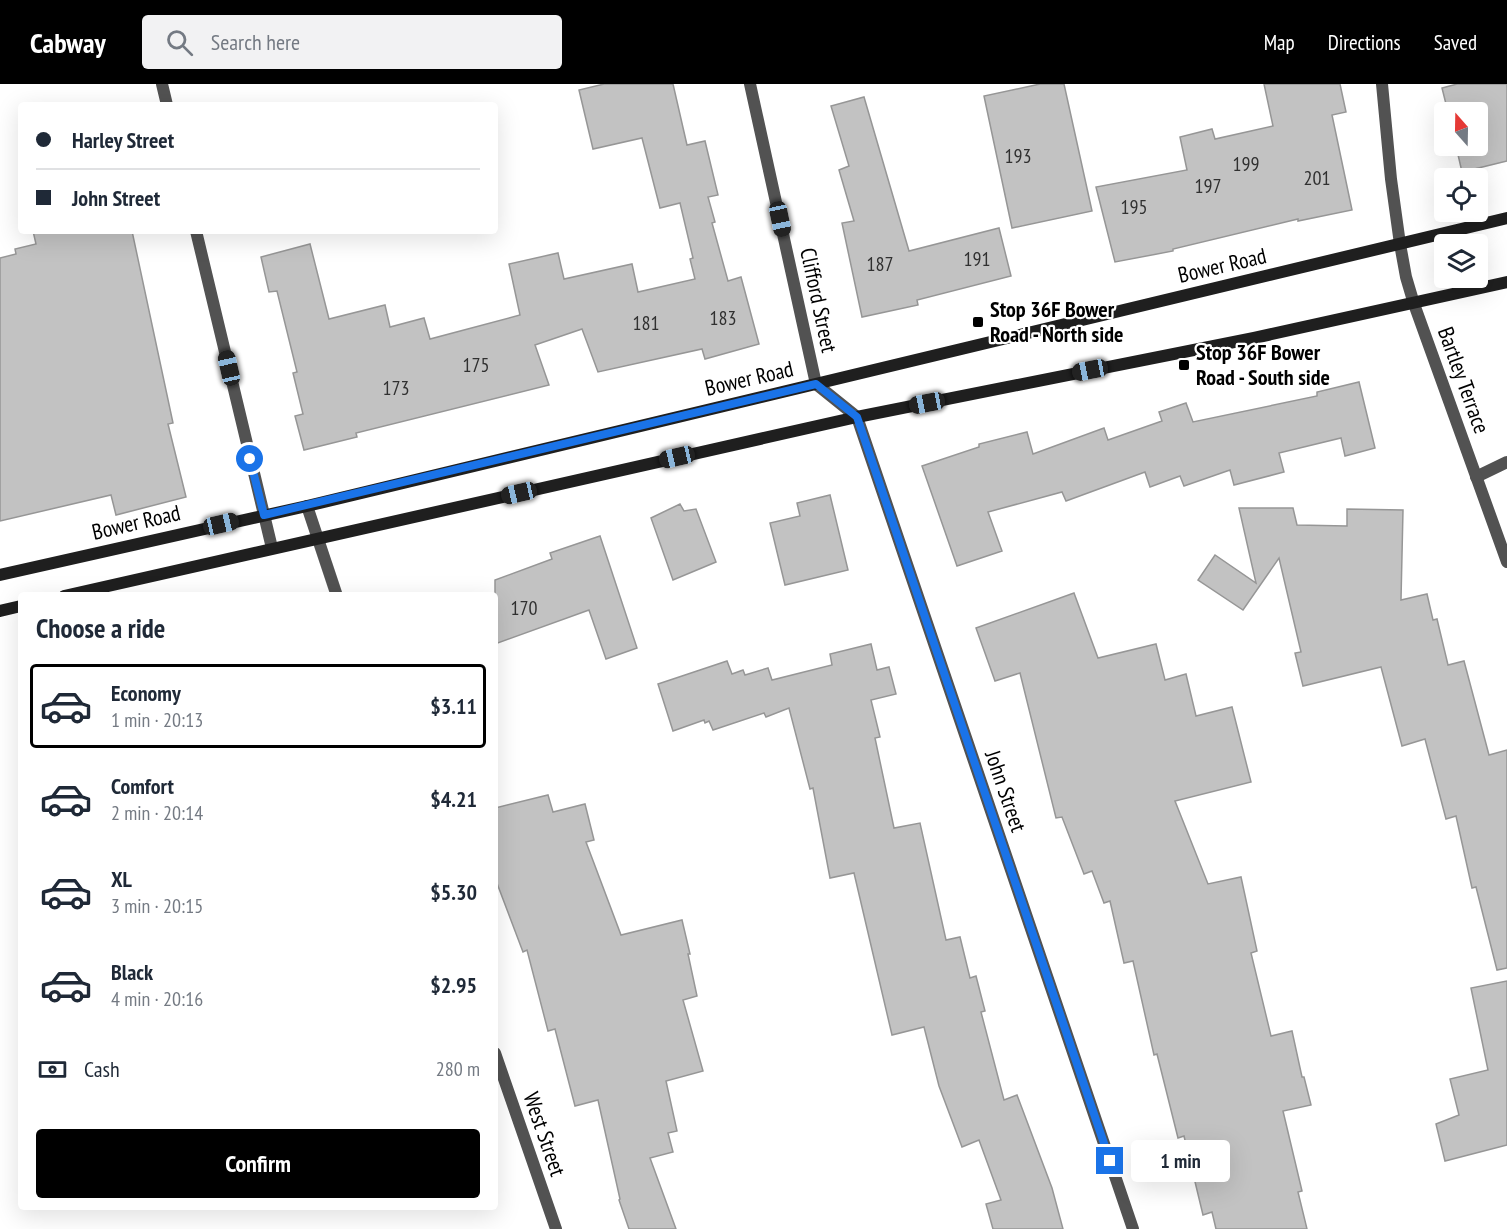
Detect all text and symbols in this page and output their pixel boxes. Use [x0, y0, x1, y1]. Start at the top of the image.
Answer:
search box [142, 15, 562, 69]
text: Cabway [30, 24, 106, 61]
icon: search [163, 26, 196, 59]
text: Search here [211, 28, 300, 56]
text: Map [1264, 29, 1295, 56]
text: Directions [1328, 29, 1401, 56]
text: Saved [1434, 29, 1477, 56]
north arrow [1434, 102, 1488, 156]
map controls [1434, 102, 1488, 288]
text: Harley Street [72, 126, 174, 154]
house number: 193 [1005, 143, 1032, 169]
house number: 199 [1233, 151, 1260, 177]
house number: 201 [1304, 165, 1331, 191]
button: locate [1434, 168, 1488, 222]
house number: 197 [1195, 173, 1222, 199]
text: John Street [72, 184, 160, 212]
house number: 195 [1121, 194, 1148, 220]
car [767, 200, 793, 238]
button: layers [1434, 234, 1488, 288]
street label: Bower Road [1175, 241, 1269, 289]
street label: Clifford Street [794, 245, 844, 355]
house number: 191 [964, 246, 991, 272]
house number: 187 [867, 251, 894, 277]
place label: Stop 36F Bower Road - North side [990, 295, 1123, 348]
house number: 183 [710, 305, 737, 331]
house number: 181 [633, 310, 660, 336]
marker: Stop 36F Bower Road - North side [971, 315, 985, 329]
street label: Bartley Terrace [1432, 323, 1496, 437]
place label: Stop 36F Bower Road - South side [1196, 338, 1330, 391]
car [216, 348, 242, 388]
house number: 175 [463, 352, 490, 378]
street label: Bower Road [702, 354, 796, 402]
car [1071, 358, 1109, 382]
marker: Stop 36F Bower Road - South side [1177, 358, 1191, 372]
house number: 173 [383, 375, 410, 401]
car [908, 391, 946, 415]
car [657, 444, 697, 470]
route start [236, 445, 263, 472]
car [499, 480, 539, 506]
street label: Bower Road [89, 498, 183, 546]
car [201, 511, 241, 537]
house number: 170 [511, 595, 538, 621]
text: Choose a ride [36, 611, 165, 645]
icon: car [39, 679, 93, 733]
text: Economy [111, 679, 181, 707]
text: $3.11 [430, 692, 477, 720]
text: 1 min · 20:13 [111, 707, 203, 733]
street label: John Street [979, 746, 1033, 835]
icon: car [39, 772, 93, 826]
text: Comfort [111, 772, 174, 800]
text: $4.21 [430, 785, 477, 813]
text: 2 min · 20:14 [111, 800, 203, 826]
icon: car [39, 865, 93, 919]
text: XL [111, 865, 132, 893]
text: $5.30 [430, 878, 477, 906]
text: 3 min · 20:15 [111, 893, 203, 919]
icon: car [39, 958, 93, 1012]
text: Black [111, 958, 153, 986]
text: $2.95 [430, 971, 477, 999]
text: 4 min · 20:16 [111, 986, 203, 1012]
icon: cash [36, 1053, 69, 1086]
text: Cash [84, 1055, 120, 1083]
text: 280 m [436, 1056, 480, 1082]
street label: West Street [518, 1088, 572, 1180]
button: Confirm [36, 1129, 480, 1198]
callout: 1 min [1131, 1140, 1230, 1182]
route end [1096, 1147, 1123, 1174]
text: 1 min [1160, 1148, 1201, 1174]

